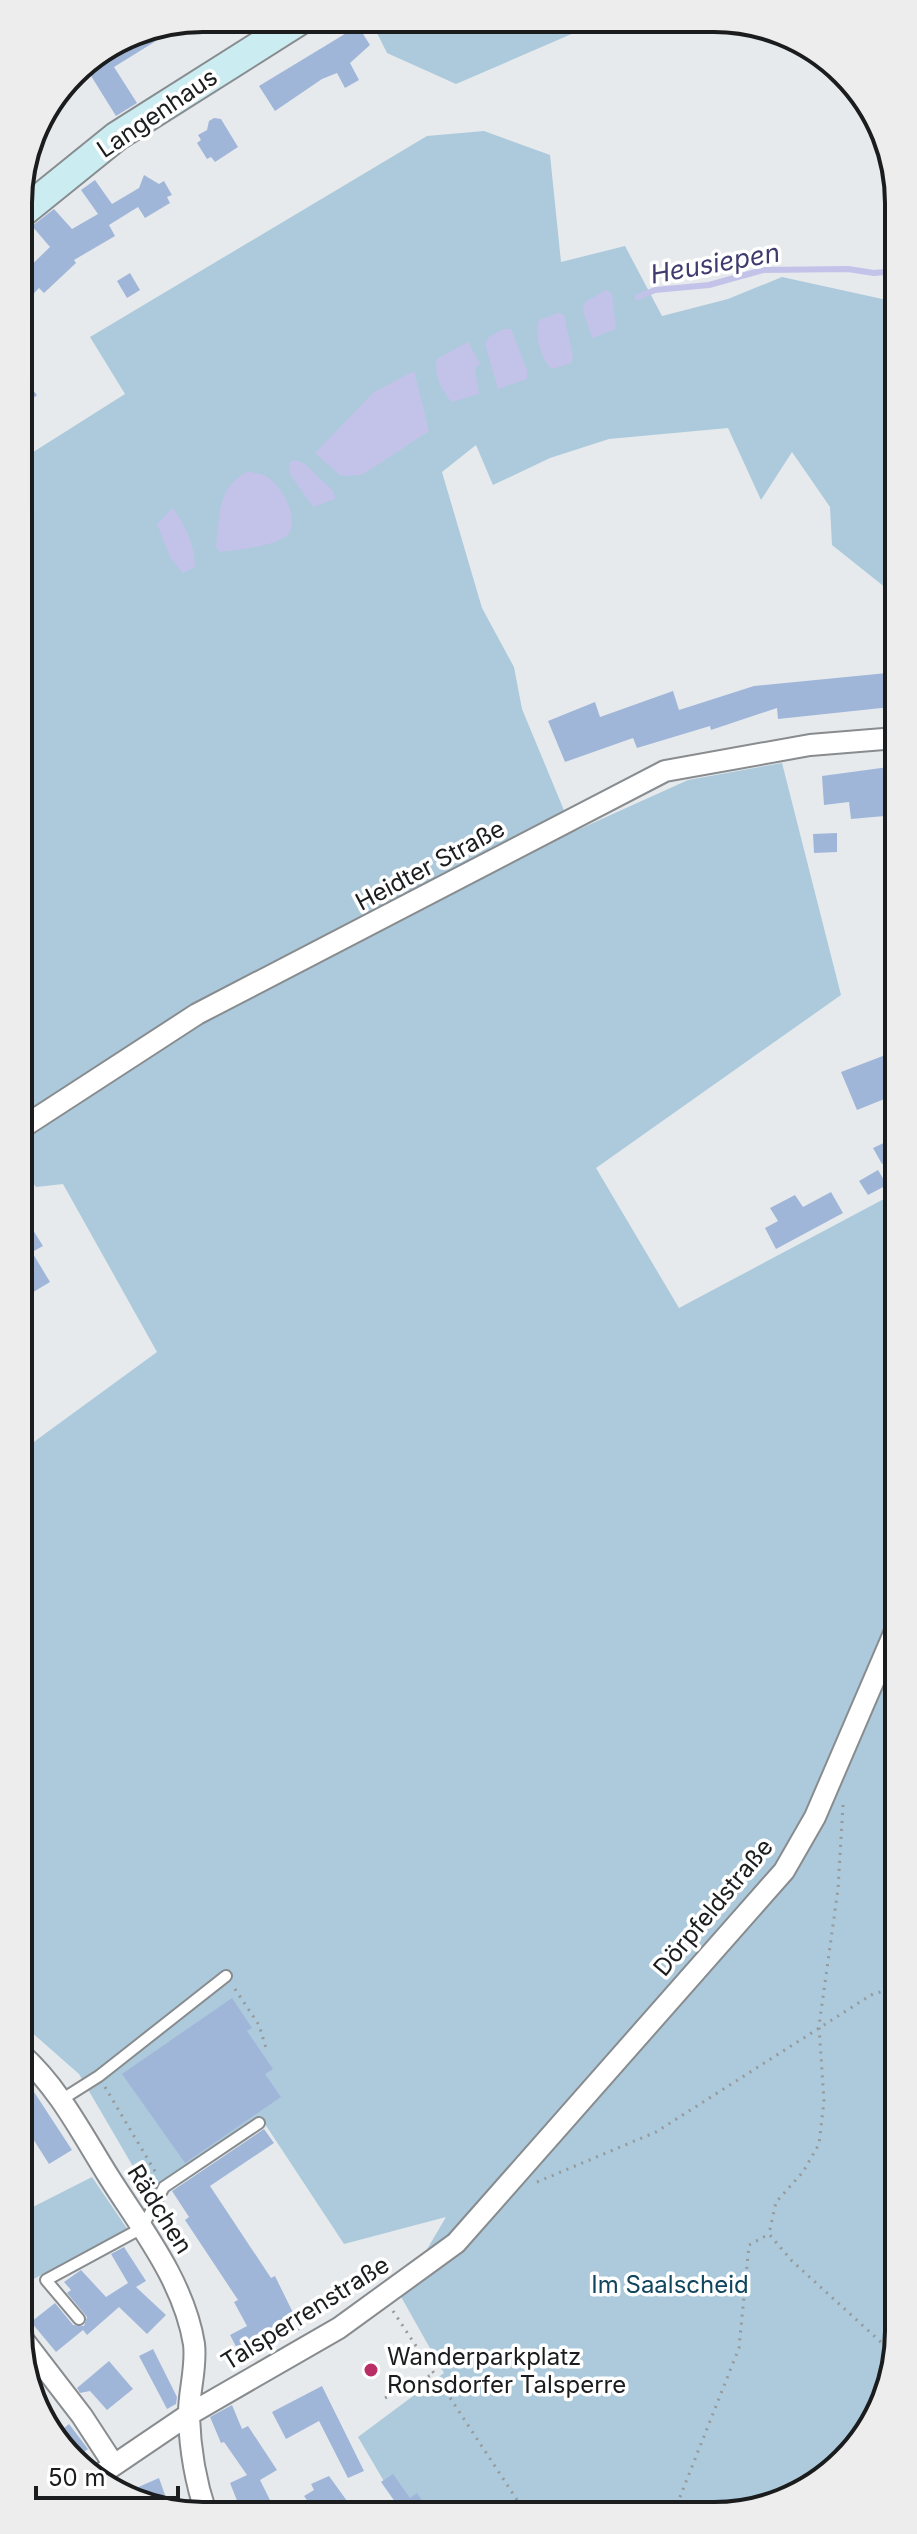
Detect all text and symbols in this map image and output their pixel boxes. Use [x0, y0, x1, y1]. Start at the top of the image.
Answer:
street label: Langenhaus [91, 62, 223, 164]
water label: Heusiepen [648, 236, 782, 290]
street label: Heidter Straße [351, 814, 509, 916]
street label: Dörpfeldstraße [647, 1832, 779, 1982]
street label: Rädchen [121, 2159, 199, 2259]
street label: Talsperrenstraße [216, 2250, 394, 2376]
park label: Im Saalscheid [591, 2270, 749, 2299]
place label: Wanderparkplatz Ronsdorfer Talsperre [387, 2342, 626, 2399]
marker: Wanderparkplatz Ronsdorfer Talsperre [362, 2361, 380, 2379]
scale bar [36, 2450, 178, 2500]
text: 50 m [48, 2463, 106, 2492]

